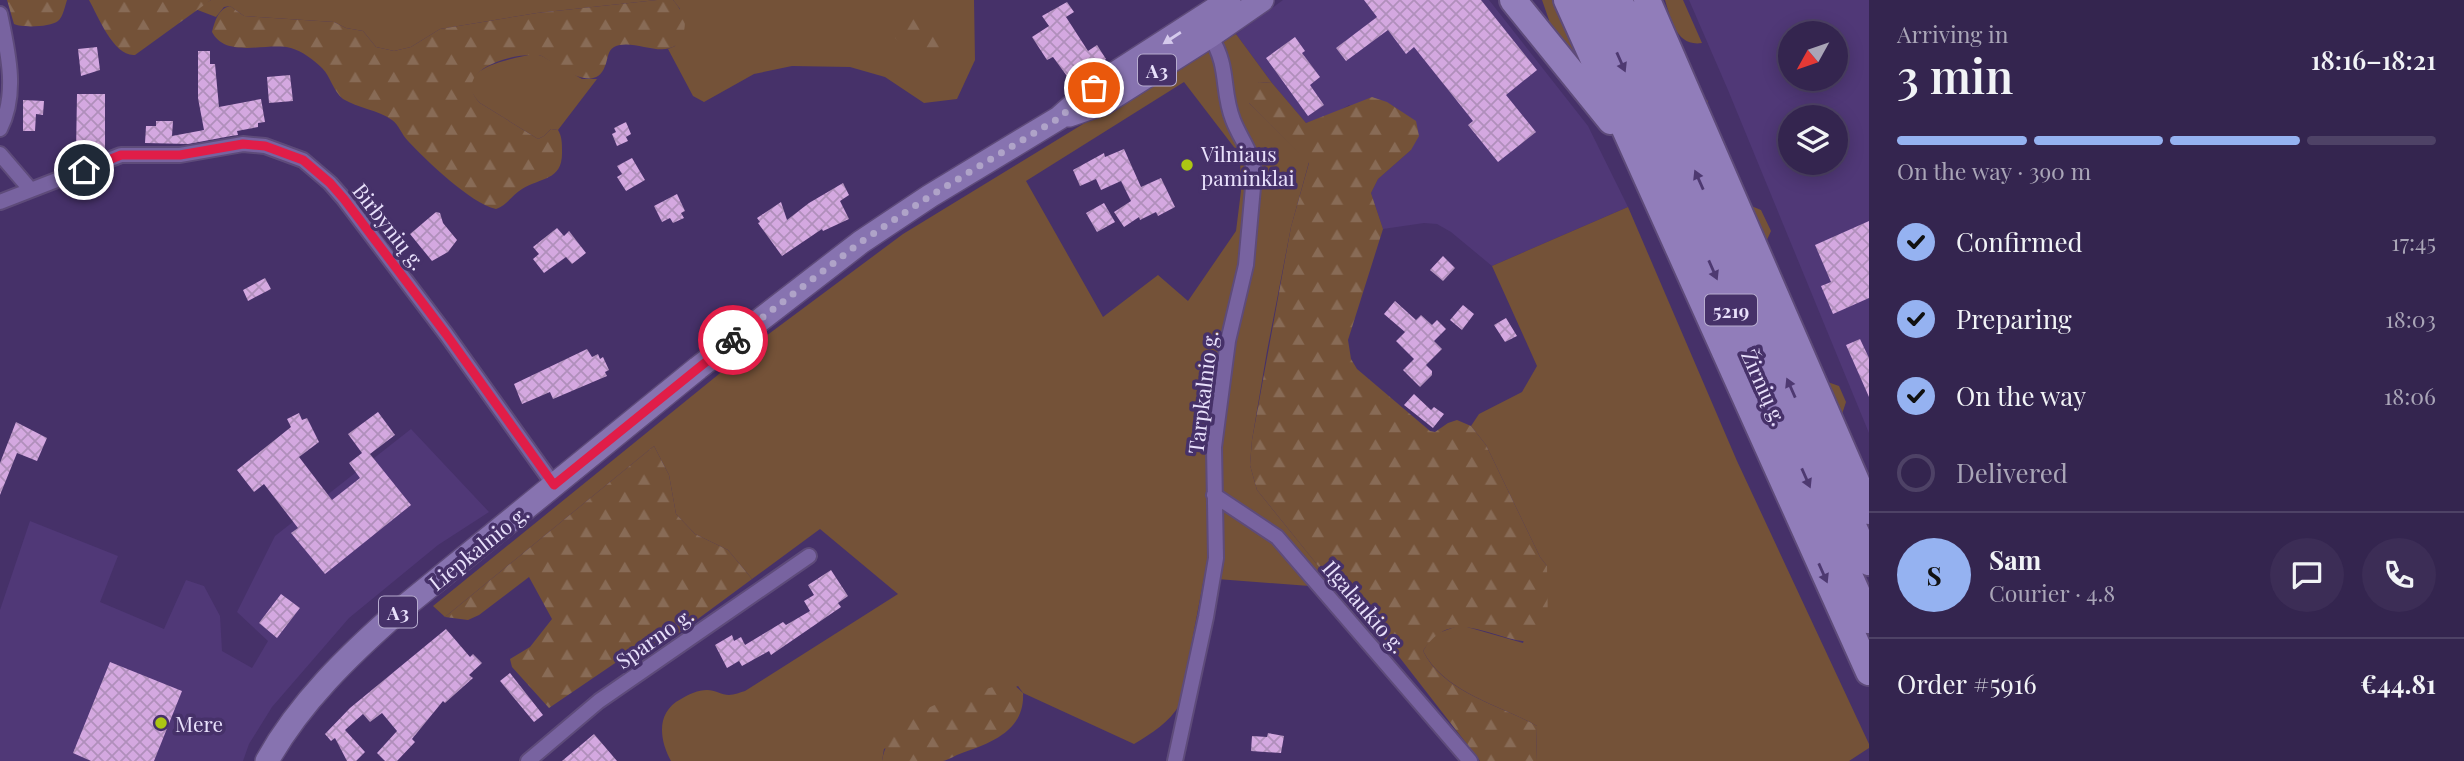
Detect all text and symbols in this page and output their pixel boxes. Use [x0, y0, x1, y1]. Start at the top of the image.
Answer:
text: Arriving in [1897, 18, 2009, 49]
north arrow [1778, 21, 1848, 91]
map controls [1778, 21, 1848, 175]
one-way arrow [1162, 31, 1181, 44]
text: 18:16–18:21 [2311, 42, 2436, 77]
text: 3 min [1897, 44, 2013, 106]
one-way arrow [1616, 52, 1627, 73]
road number: A3 [1138, 54, 1176, 86]
pin [1064, 58, 1124, 118]
icon: bag [1075, 69, 1113, 107]
button: layers [1778, 105, 1848, 175]
place label: Vilniaus paminklai [1200, 139, 1295, 191]
pin [54, 140, 114, 200]
icon: home [65, 151, 103, 189]
text: On the way · 390 m [1897, 155, 2091, 186]
marker: Vilniaus paminklai [1179, 157, 1195, 173]
one-way arrow [1693, 170, 1705, 190]
street label: Birbynių g. [347, 177, 433, 275]
icon: check [1897, 223, 1935, 261]
text: Confirmed [1956, 224, 2083, 259]
text: 17:45 [2391, 226, 2436, 257]
one-way arrow [1707, 260, 1719, 280]
road number: 5219 [1705, 294, 1757, 326]
icon: check [1897, 300, 1935, 338]
text: Preparing [1956, 301, 2072, 336]
text: 18:03 [2385, 303, 2436, 334]
courier [698, 305, 768, 375]
icon: bike [714, 321, 752, 359]
street label: Tarpkalnio g. [1181, 329, 1223, 455]
street label: Žirnių g. [1736, 345, 1794, 429]
icon: check [1897, 377, 1935, 415]
one-way arrow [1785, 378, 1797, 398]
text: On the way [1956, 378, 2086, 413]
text: 18:06 [2384, 380, 2436, 411]
text: Delivered [1956, 455, 2068, 490]
one-way arrow [1800, 468, 1812, 488]
street label: Liepkalnio g. [422, 498, 534, 596]
button: chat [2270, 538, 2344, 612]
button: phone [2362, 538, 2436, 612]
text: Sam [1989, 542, 2041, 577]
street label: Ilgalaukio g. [1317, 554, 1413, 658]
text: S [1926, 558, 1942, 593]
one-way arrow [1817, 563, 1829, 583]
text: Courier · 4.8 [1989, 577, 2115, 608]
road number: A3 [379, 596, 417, 628]
street label: Sparno g. [610, 600, 698, 674]
text: Order #5916 [1897, 666, 2037, 701]
text: €44.81 [2360, 666, 2436, 701]
place label: Mere [175, 709, 223, 737]
marker: Mere [153, 715, 169, 731]

